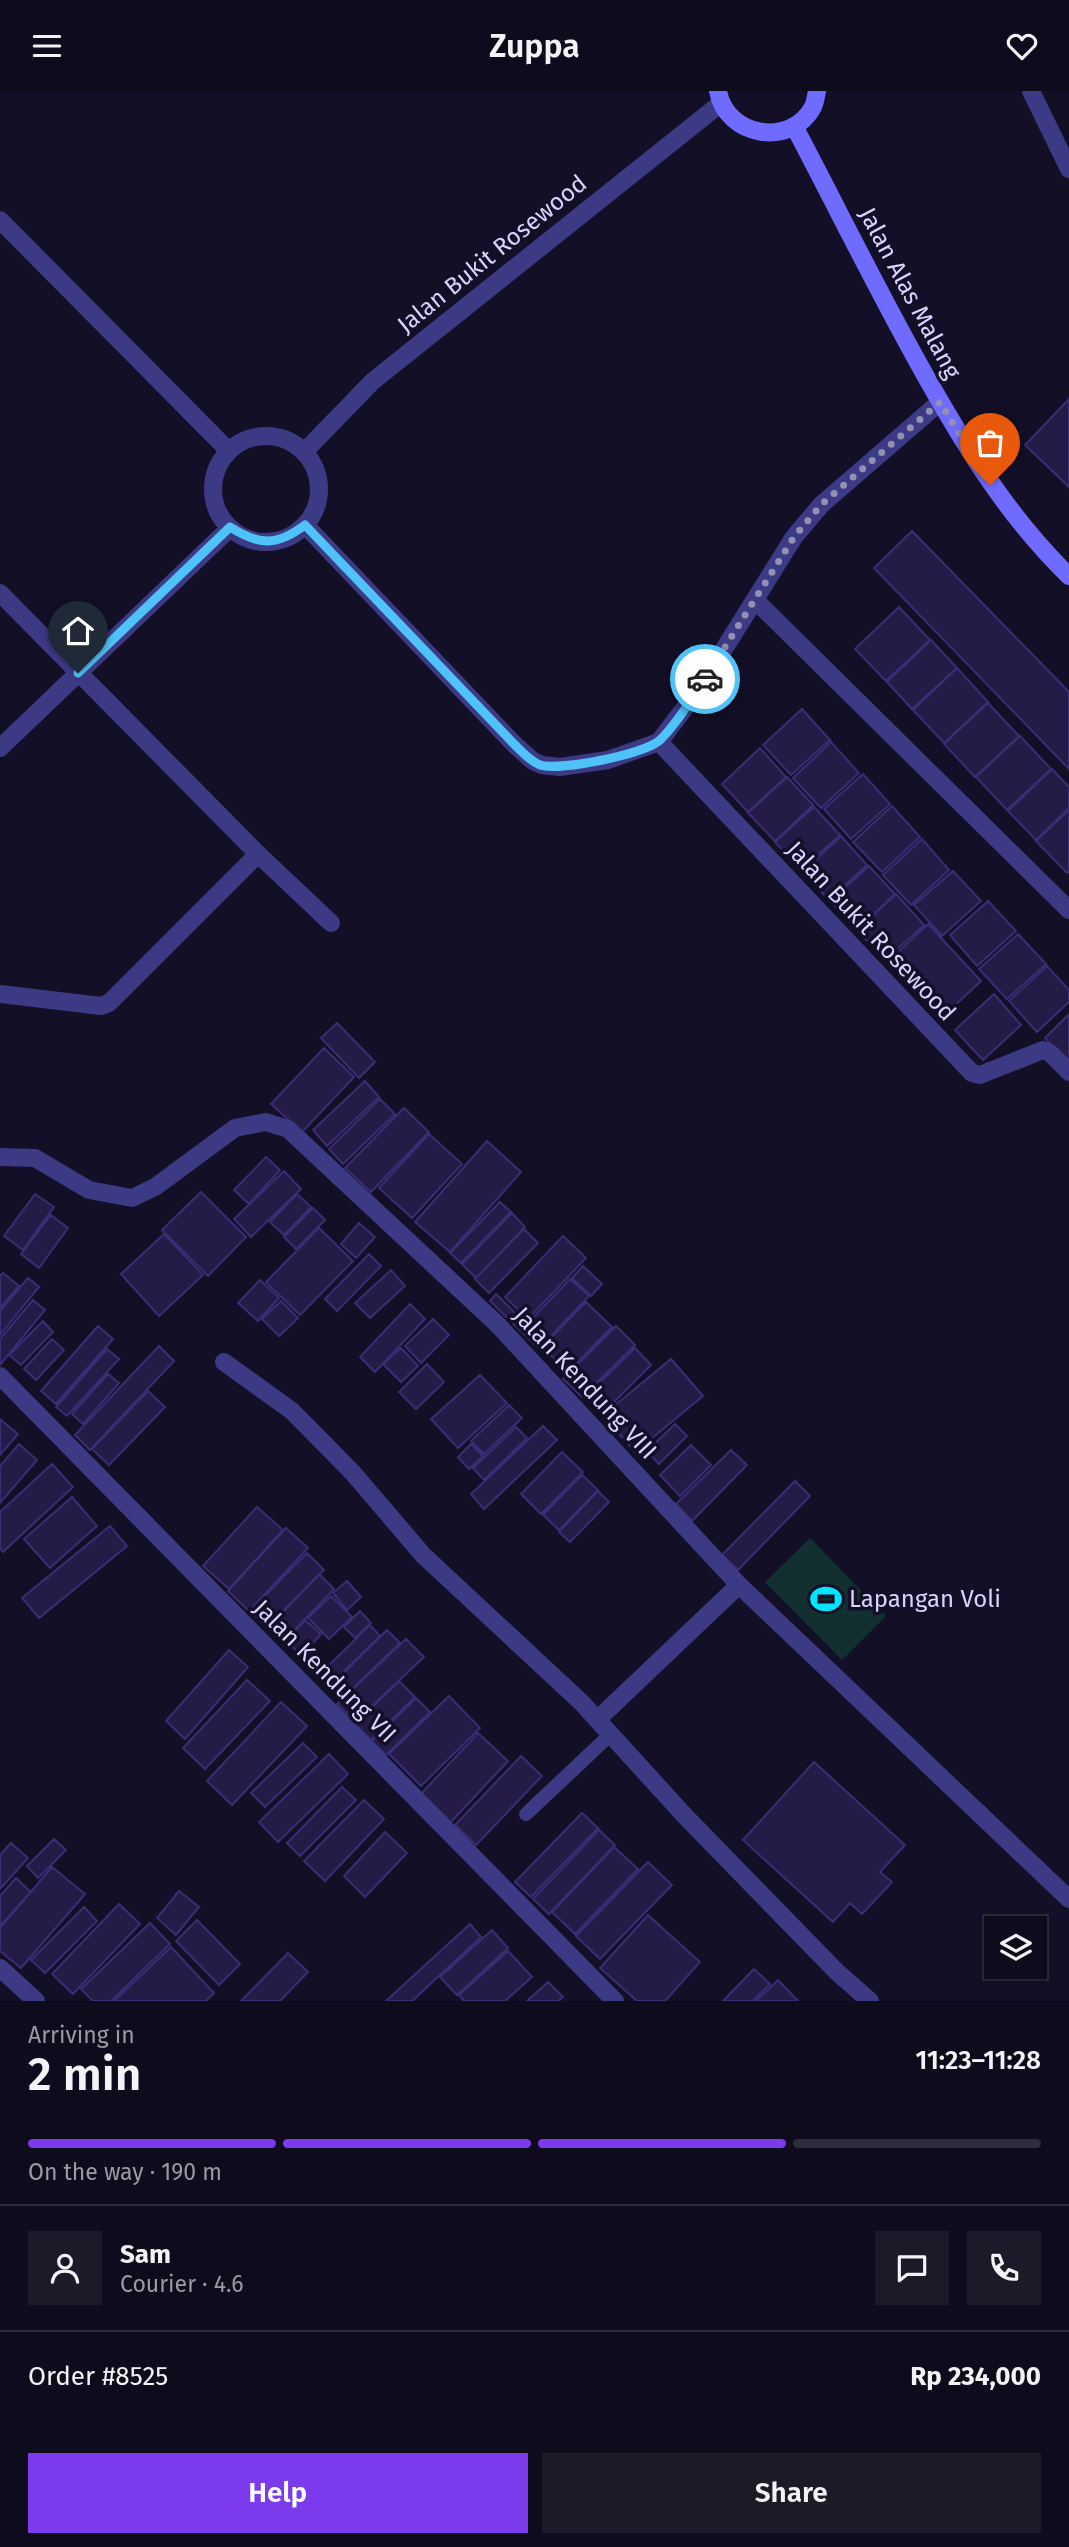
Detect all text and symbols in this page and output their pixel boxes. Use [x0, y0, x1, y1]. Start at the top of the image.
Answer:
icon: menu [28, 27, 66, 65]
text: Zuppa [489, 27, 580, 65]
icon: heart [1003, 27, 1041, 65]
street label: Jalan Bukit Rosewood [392, 169, 592, 339]
street label: Jalan Alas Malang [853, 203, 967, 384]
pin [960, 413, 1020, 485]
icon: bag [971, 424, 1009, 462]
pin [48, 601, 108, 673]
icon: home [59, 612, 97, 650]
courier [670, 644, 740, 714]
icon: car [686, 660, 724, 698]
street label: Jalan Bukit Rosewood [781, 835, 961, 1027]
street label: Jalan Kendung VIII [507, 1301, 663, 1465]
sports icon: Lapangan Voli [809, 1582, 843, 1616]
place label: Lapangan Voli [849, 1585, 1001, 1613]
street label: Jalan Kendung VII [248, 1594, 402, 1748]
map controls [984, 1916, 1047, 1979]
button: layers [984, 1916, 1047, 1979]
text: Arriving in [28, 2021, 135, 2049]
text: 11:23–11:28 [915, 2045, 1041, 2076]
text: 2 min [28, 2047, 141, 2102]
text: On the way · 190 m [28, 2158, 222, 2186]
button: person [28, 2231, 102, 2305]
button: chat [875, 2231, 949, 2305]
button: phone [967, 2231, 1041, 2305]
text: Sam [120, 2239, 171, 2270]
text: Courier · 4.6 [120, 2270, 244, 2298]
text: Order #8525 [28, 2361, 168, 2392]
text: Rp 234,000 [910, 2361, 1041, 2392]
button: Help [28, 2453, 528, 2533]
button: Share [542, 2453, 1041, 2533]

